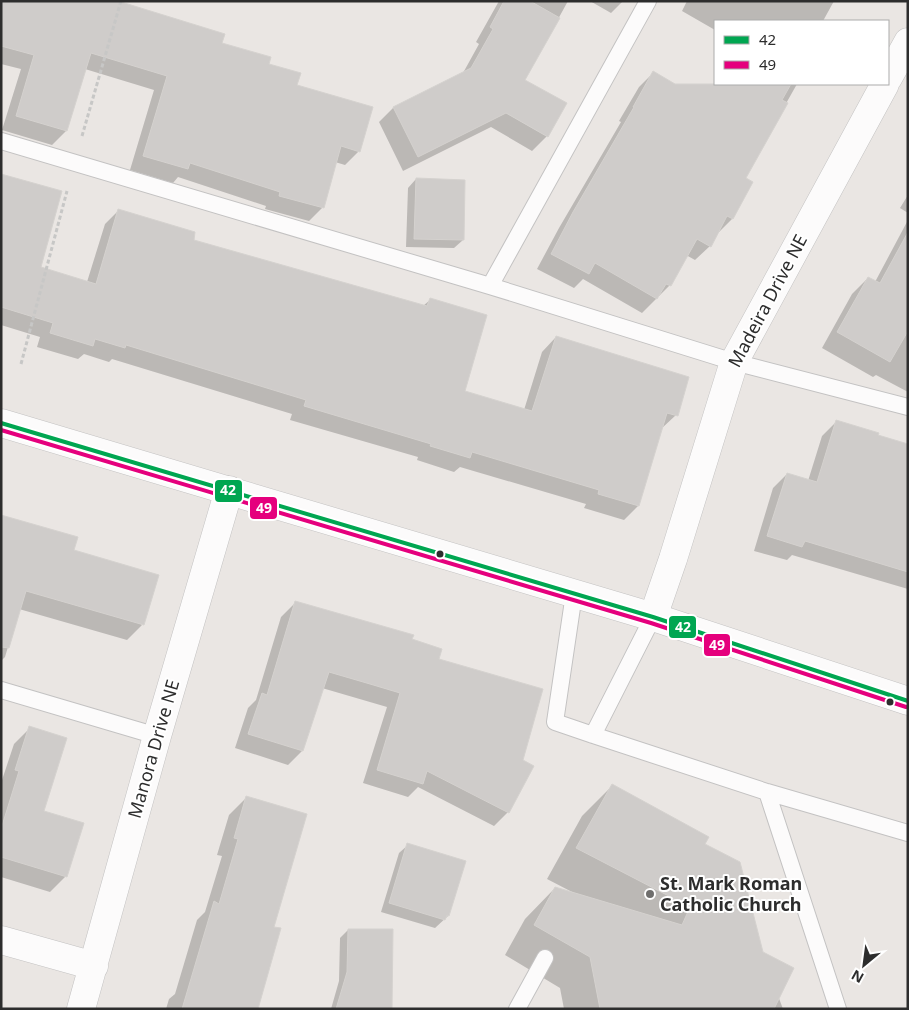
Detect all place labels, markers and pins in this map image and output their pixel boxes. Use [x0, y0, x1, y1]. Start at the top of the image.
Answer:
unlabelled marker [435, 549, 445, 559]
unlabelled marker [885, 697, 895, 707]
place label: St. Mark Roman Catholic Church [660, 871, 802, 916]
marker: St. Mark Roman Catholic Church [644, 888, 656, 900]

